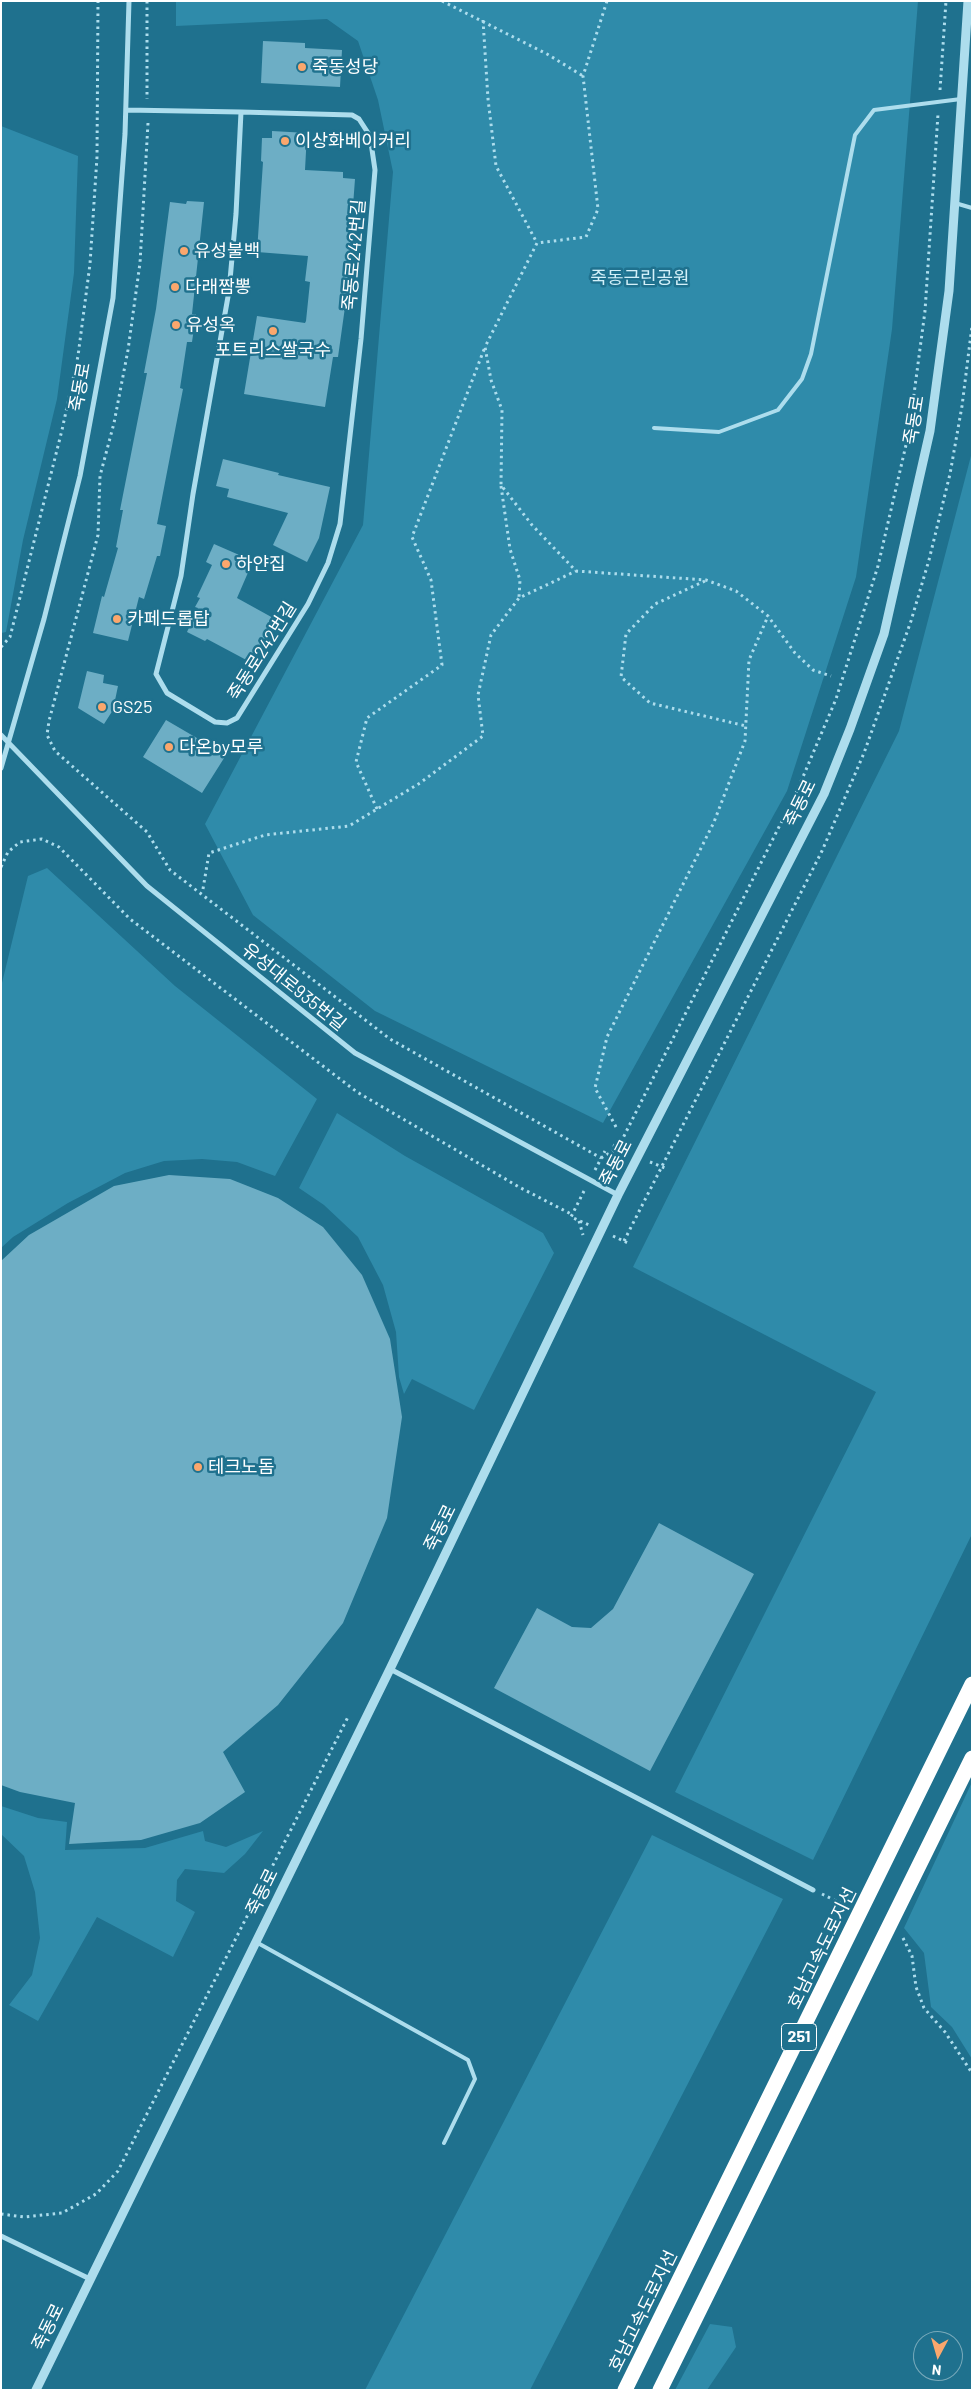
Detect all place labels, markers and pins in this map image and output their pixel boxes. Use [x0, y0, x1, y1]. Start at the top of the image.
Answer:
place label: 죽동성당 [312, 56, 378, 78]
marker: 죽동성당 [296, 61, 308, 73]
place label: 이상화베이커리 [295, 130, 411, 152]
marker: 이상화베이커리 [279, 135, 291, 147]
place label: 유성불백 [194, 240, 260, 262]
marker: 유성불백 [178, 245, 190, 257]
place label: 다래짬뽕 [185, 276, 251, 298]
marker: 다래짬뽕 [169, 281, 181, 293]
place label: 유성옥 [186, 314, 236, 336]
marker: 유성옥 [170, 319, 182, 331]
marker: 포트리스쌀국수 [267, 325, 279, 337]
place label: 포트리스쌀국수 [215, 339, 331, 361]
place label: 하얀집 [236, 553, 286, 575]
marker: 하얀집 [220, 558, 232, 570]
place label: 카페드롭탑 [127, 608, 210, 630]
marker: 카페드롭탑 [111, 613, 123, 625]
place label: GS25 [112, 696, 152, 718]
marker: GS25 [96, 701, 108, 713]
place label: 다온by모루 [179, 736, 263, 758]
marker: 다온by모루 [163, 741, 175, 753]
place label: 테크노돔 [208, 1456, 274, 1478]
marker: 테크노돔 [192, 1461, 204, 1473]

